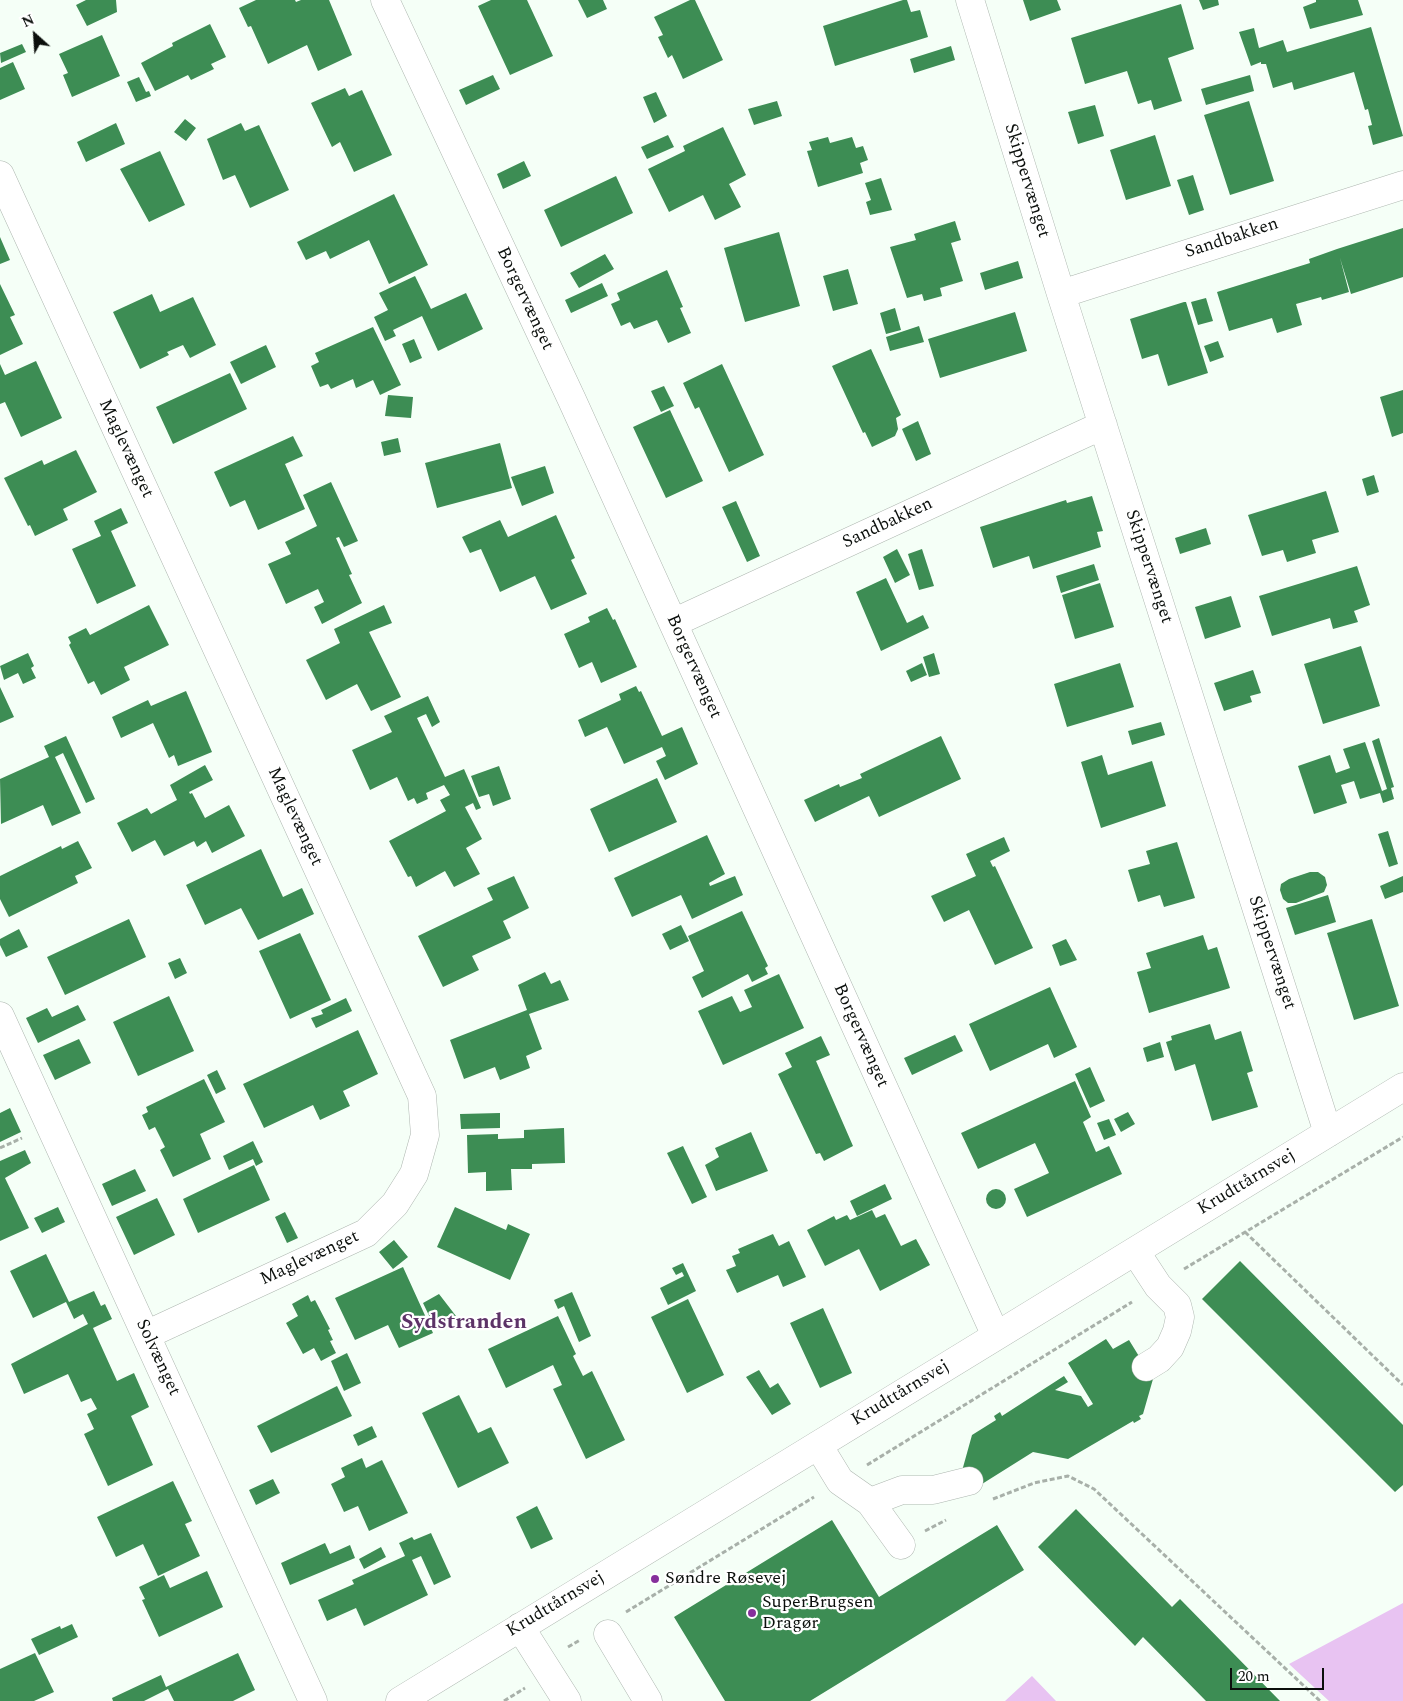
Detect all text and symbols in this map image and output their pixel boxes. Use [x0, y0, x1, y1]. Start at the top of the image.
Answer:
text: N [18, 9, 38, 33]
north arrow [10, 10, 60, 60]
street label: Skippervænget [998, 121, 1054, 241]
street label: Sandbakken [1183, 214, 1281, 264]
street label: Borgervænget [491, 244, 557, 354]
street label: Maglevænget [93, 396, 157, 502]
street label: Sandbakken [840, 494, 936, 554]
street label: Skippervænget [1119, 507, 1177, 627]
street label: Borgervænget [660, 612, 726, 722]
street label: Maglevænget [262, 764, 326, 870]
street label: Skippervænget [1242, 893, 1300, 1013]
street label: Borgervænget [827, 981, 893, 1091]
street label: Krudttårnsvej [1194, 1145, 1300, 1221]
street label: Maglevænget [257, 1227, 363, 1291]
district label: Sydstranden [401, 1311, 527, 1337]
street label: Solvænget [130, 1316, 184, 1400]
street label: Krudttårnsvej [848, 1356, 954, 1432]
street label: Krudttårnsvej [503, 1567, 609, 1643]
place label: Søndre Røsevej [665, 1568, 787, 1590]
marker: Søndre Røsevej [649, 1573, 661, 1585]
place label: SuperBrugsen Dragør [762, 1592, 874, 1635]
marker: SuperBrugsen Dragør [746, 1607, 758, 1619]
scale bar [1233, 1658, 1327, 1690]
text: 20 m [1238, 1665, 1270, 1688]

